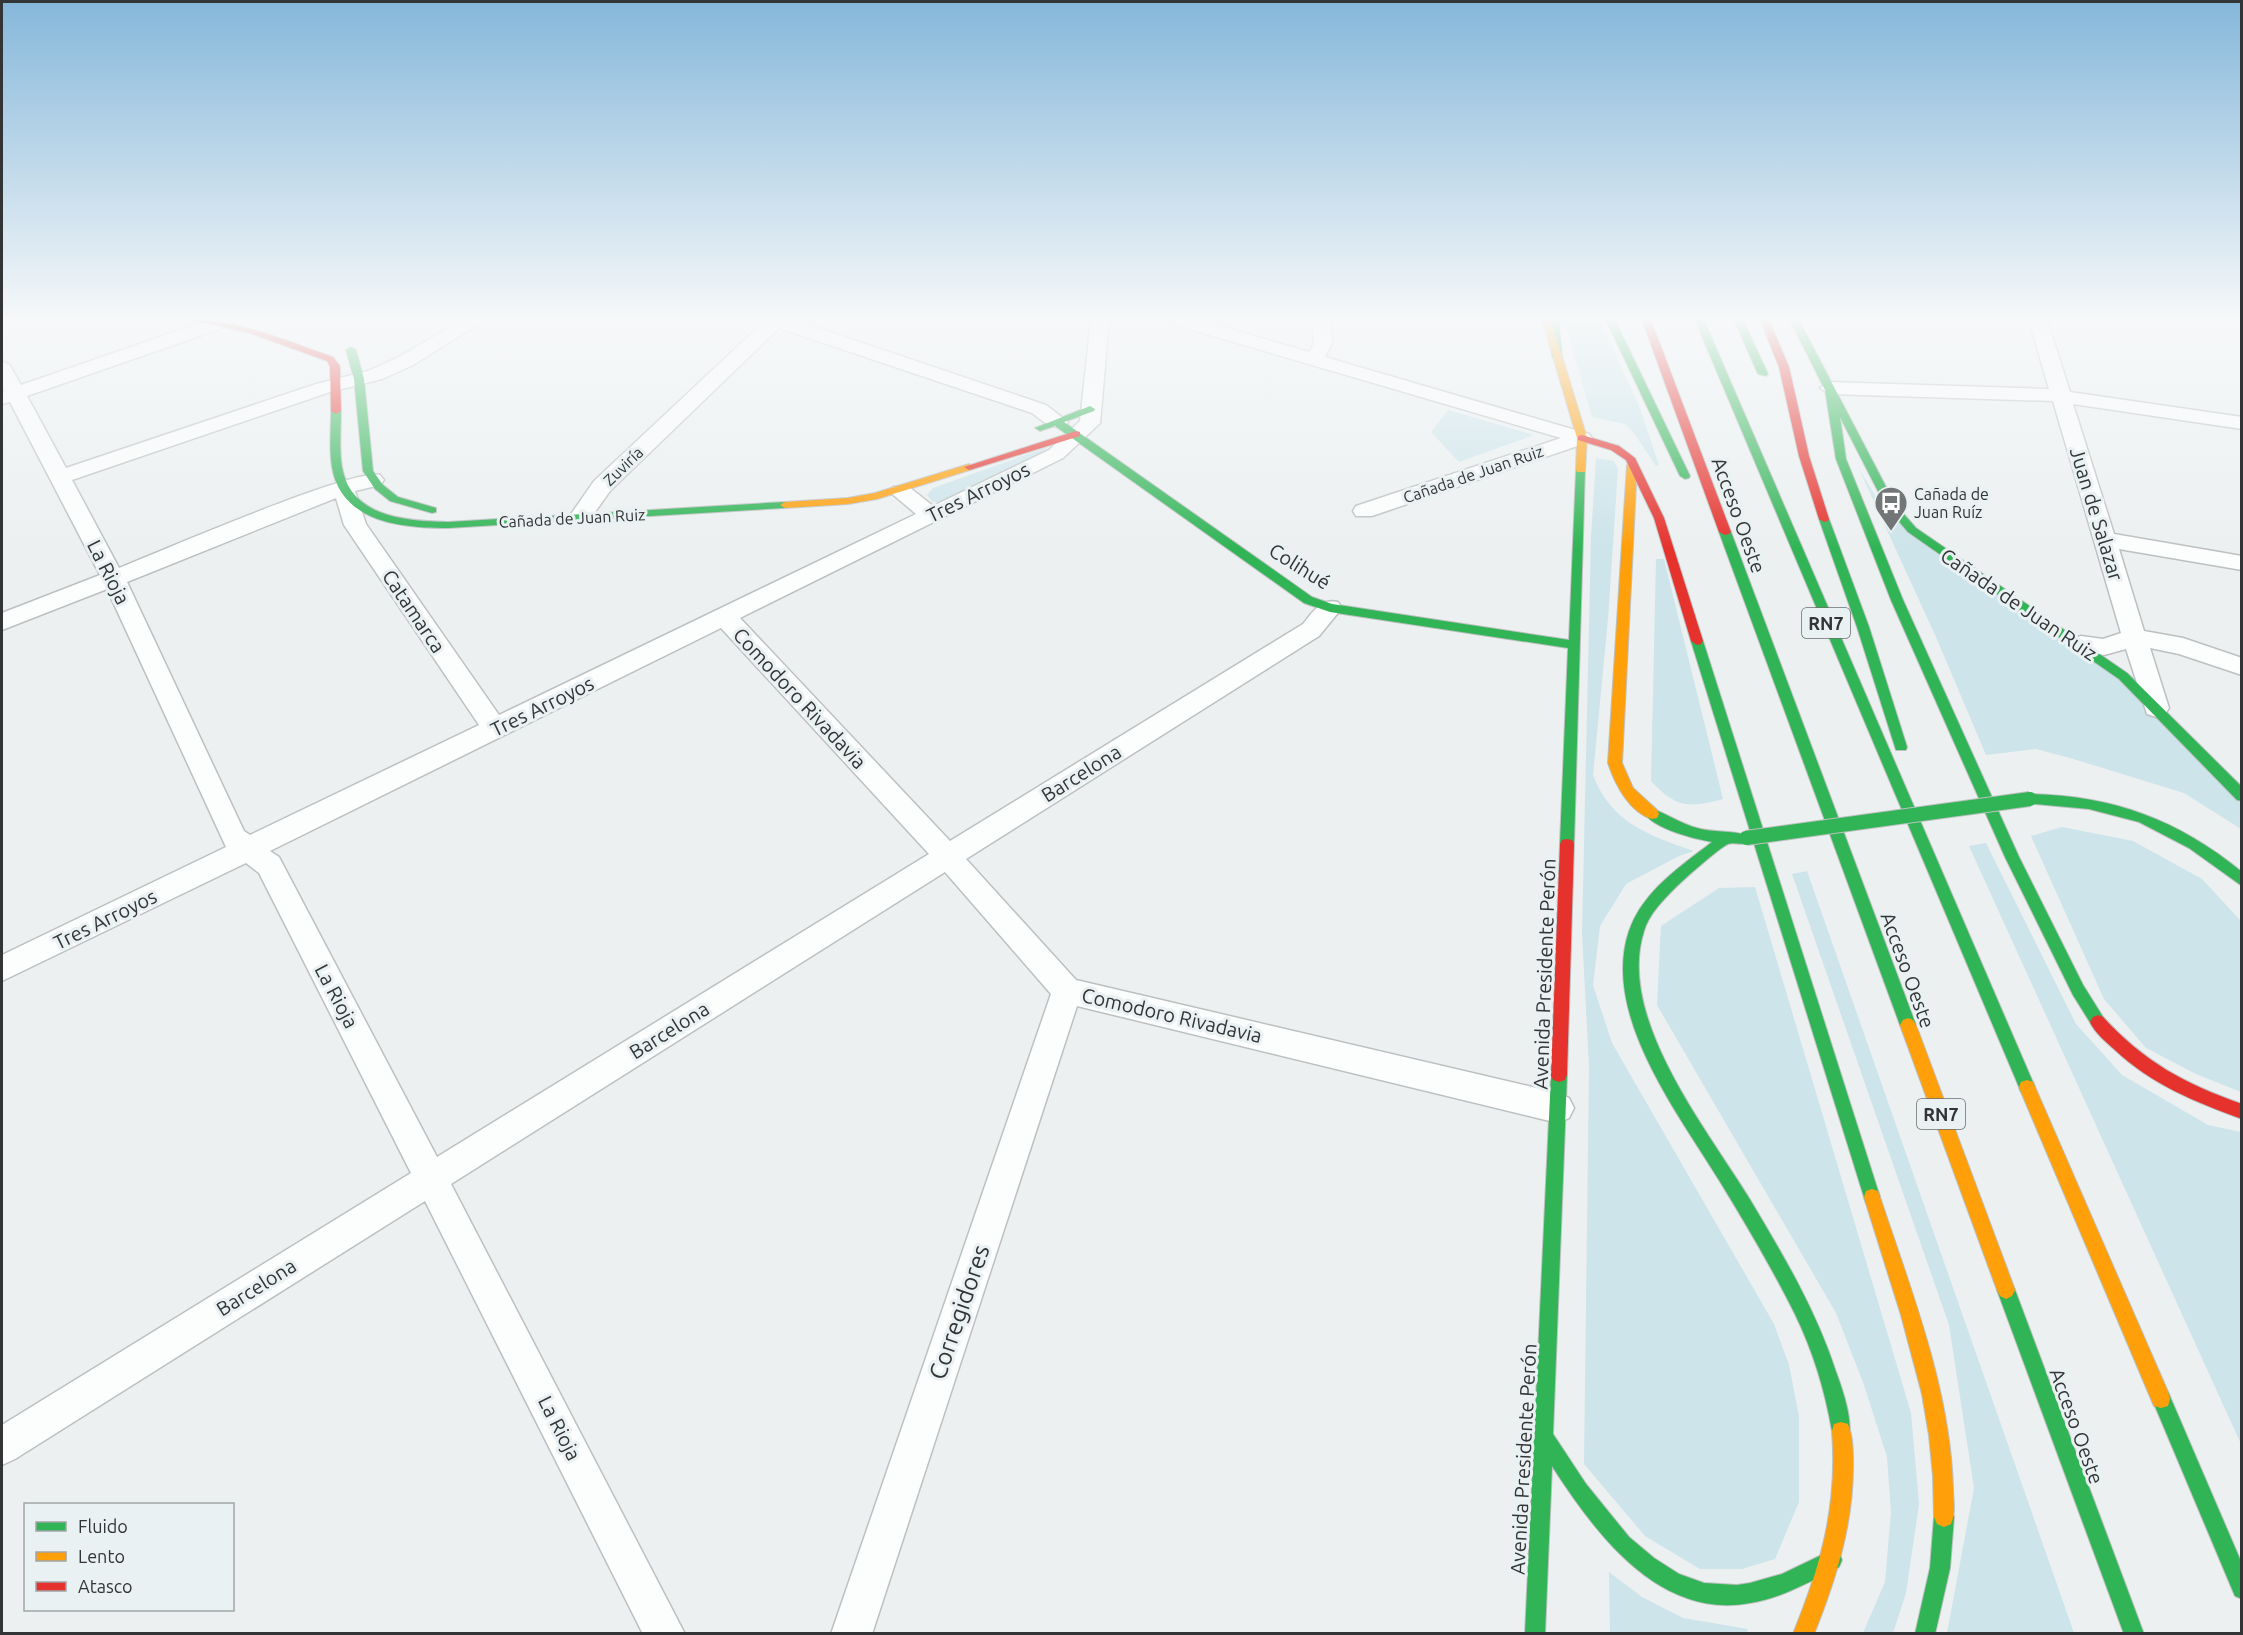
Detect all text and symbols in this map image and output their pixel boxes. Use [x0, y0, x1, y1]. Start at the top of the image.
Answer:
street label: Cañada de Juan Ruiz [1401, 442, 1545, 506]
street label: Zuviría [600, 443, 646, 489]
street label: Juan de Salazar [2066, 445, 2128, 584]
street label: Acceso Oeste [1707, 454, 1771, 576]
street label: Tres Arroyos [923, 457, 1033, 527]
bus stop icon: Cañada de Juan Ruíz [1873, 485, 1909, 532]
place label: Cañada de Juan Ruíz [1914, 485, 1989, 521]
street label: Cañada de Juan Ruiz [498, 505, 646, 531]
street label: La Rioja [83, 536, 135, 608]
street label: Colihué [1265, 538, 1335, 594]
street label: Cañada de Juan Ruiz [1936, 543, 2102, 665]
street label: Catamarca [378, 565, 450, 657]
road number: RN7 [1802, 608, 1850, 638]
street label: Comodoro Rivadavia [729, 623, 871, 773]
street label: Tres Arroyos [487, 671, 597, 741]
street label: Barcelona [1037, 740, 1125, 806]
street label: Avenida Presidente Perón [1528, 858, 1560, 1090]
street label: Tres Arroyos [50, 884, 160, 954]
street label: Acceso Oeste [1876, 909, 1940, 1031]
street label: La Rioja [311, 960, 363, 1032]
street label: Comodoro Rivadavia [1080, 983, 1264, 1047]
street label: Barcelona [625, 997, 713, 1063]
road number: RN7 [1917, 1099, 1965, 1129]
street label: Corregidores [923, 1241, 995, 1383]
street label: Barcelona [212, 1254, 300, 1320]
street label: Avenida Presidente Perón [1505, 1343, 1541, 1575]
street label: Acceso Oeste [2045, 1365, 2109, 1487]
street label: La Rioja [534, 1392, 586, 1464]
legend [24, 1503, 234, 1611]
text: Fluido [78, 1516, 128, 1536]
text: Lento [78, 1546, 125, 1566]
text: Atasco [78, 1576, 133, 1596]

